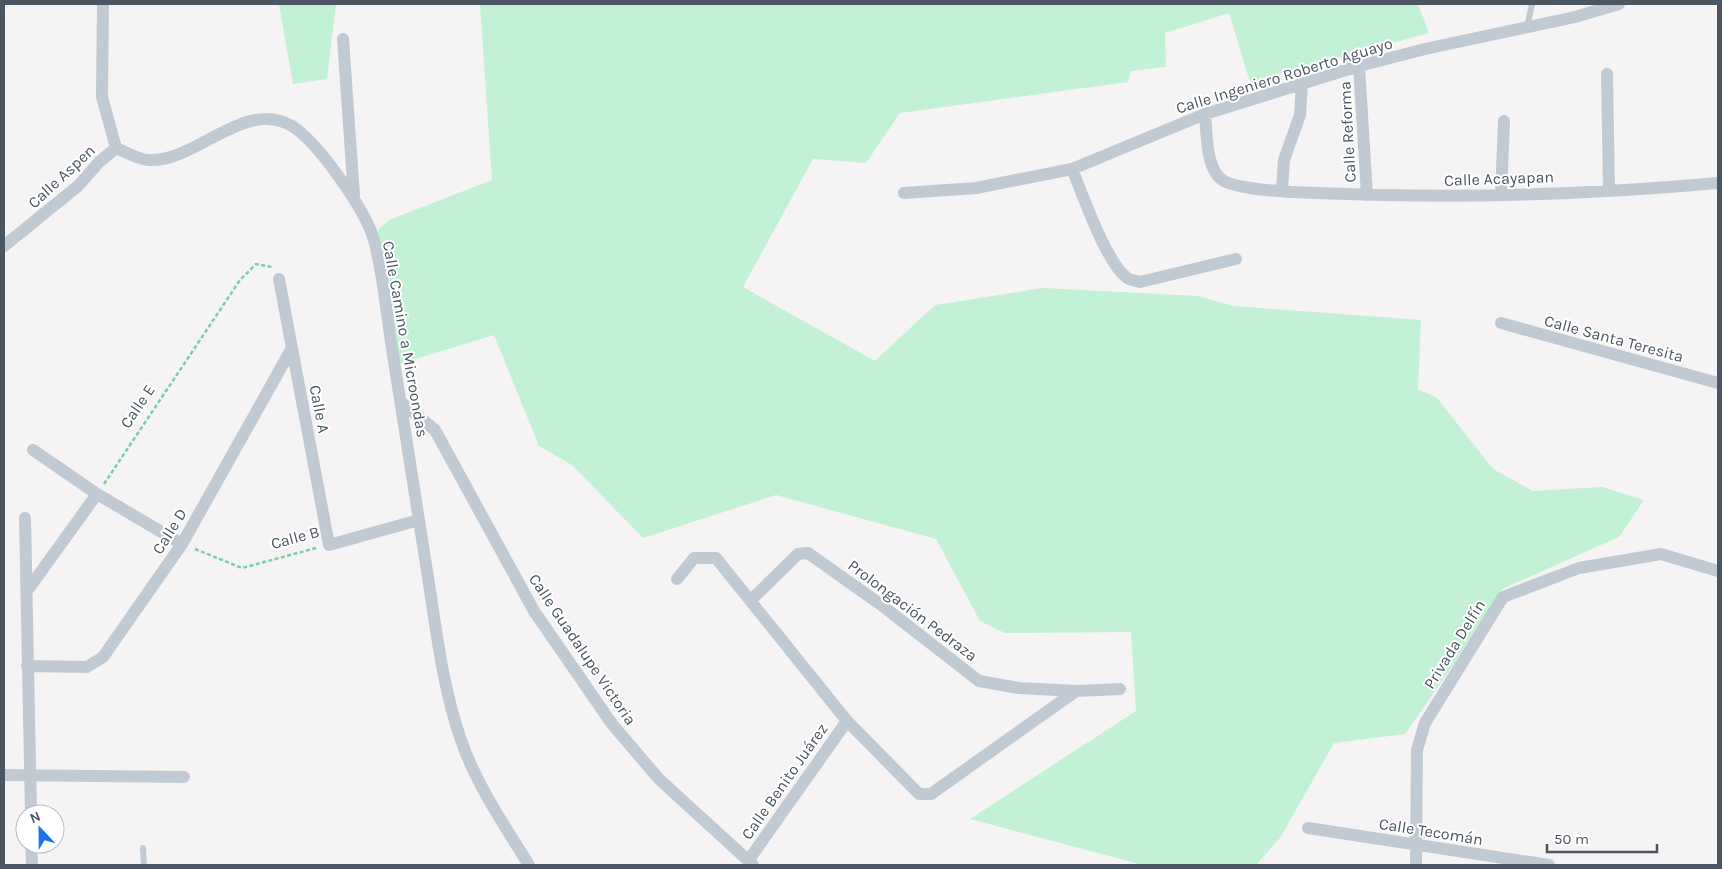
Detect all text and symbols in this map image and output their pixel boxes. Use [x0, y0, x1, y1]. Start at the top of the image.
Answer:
street label: Calle Ingeniero Roberto Aguayo [1174, 33, 1395, 118]
street label: Calle Reforma [1335, 81, 1360, 183]
street label: Calle Aspen [24, 141, 99, 212]
street label: Calle Acayapan [1444, 167, 1554, 190]
street label: Calle Camino a Microondas [379, 239, 432, 439]
street label: Calle Santa Teresita [1542, 311, 1686, 366]
street label: Calle E [116, 381, 159, 432]
street label: Calle A [306, 383, 333, 435]
street label: Calle D [148, 505, 191, 558]
street label: Calle B [269, 522, 322, 553]
street label: Prolongación Pedraza [844, 556, 981, 665]
street label: Calle Guadalupe Victoria [525, 570, 640, 729]
street label: Privada Delfín [1419, 596, 1489, 692]
street label: Calle Benito Juárez [737, 720, 832, 843]
north arrow [15, 804, 65, 854]
text: N [27, 808, 43, 827]
street label: Calle Tecomán [1378, 814, 1484, 849]
scale bar [1547, 822, 1657, 854]
text: 50 m [1554, 830, 1589, 848]

